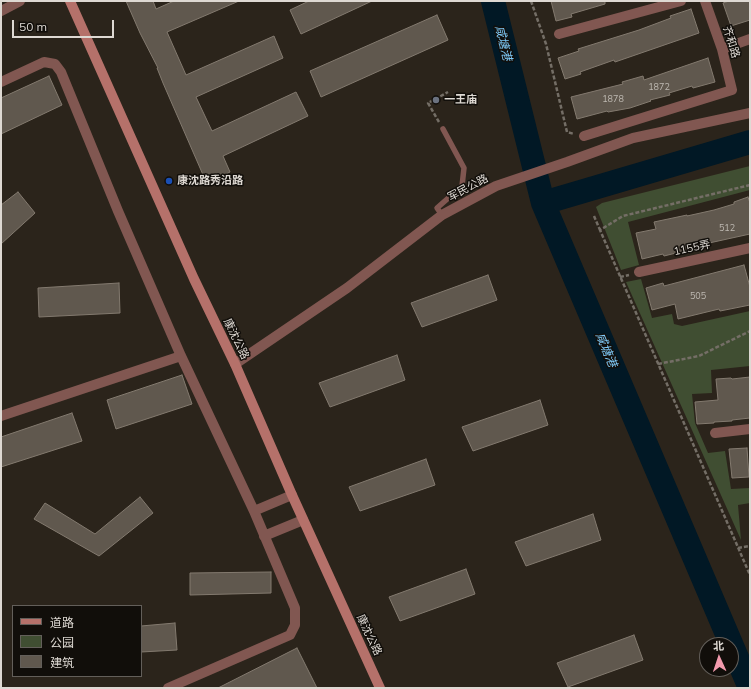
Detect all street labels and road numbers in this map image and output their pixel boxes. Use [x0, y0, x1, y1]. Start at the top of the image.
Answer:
street label: 齐和路 [720, 24, 742, 60]
street label: 军民公路 [445, 172, 491, 204]
street label: 1155弄 [672, 238, 712, 258]
street label: 康沈公路 [220, 316, 252, 362]
street label: 康沈公路 [354, 612, 384, 658]

